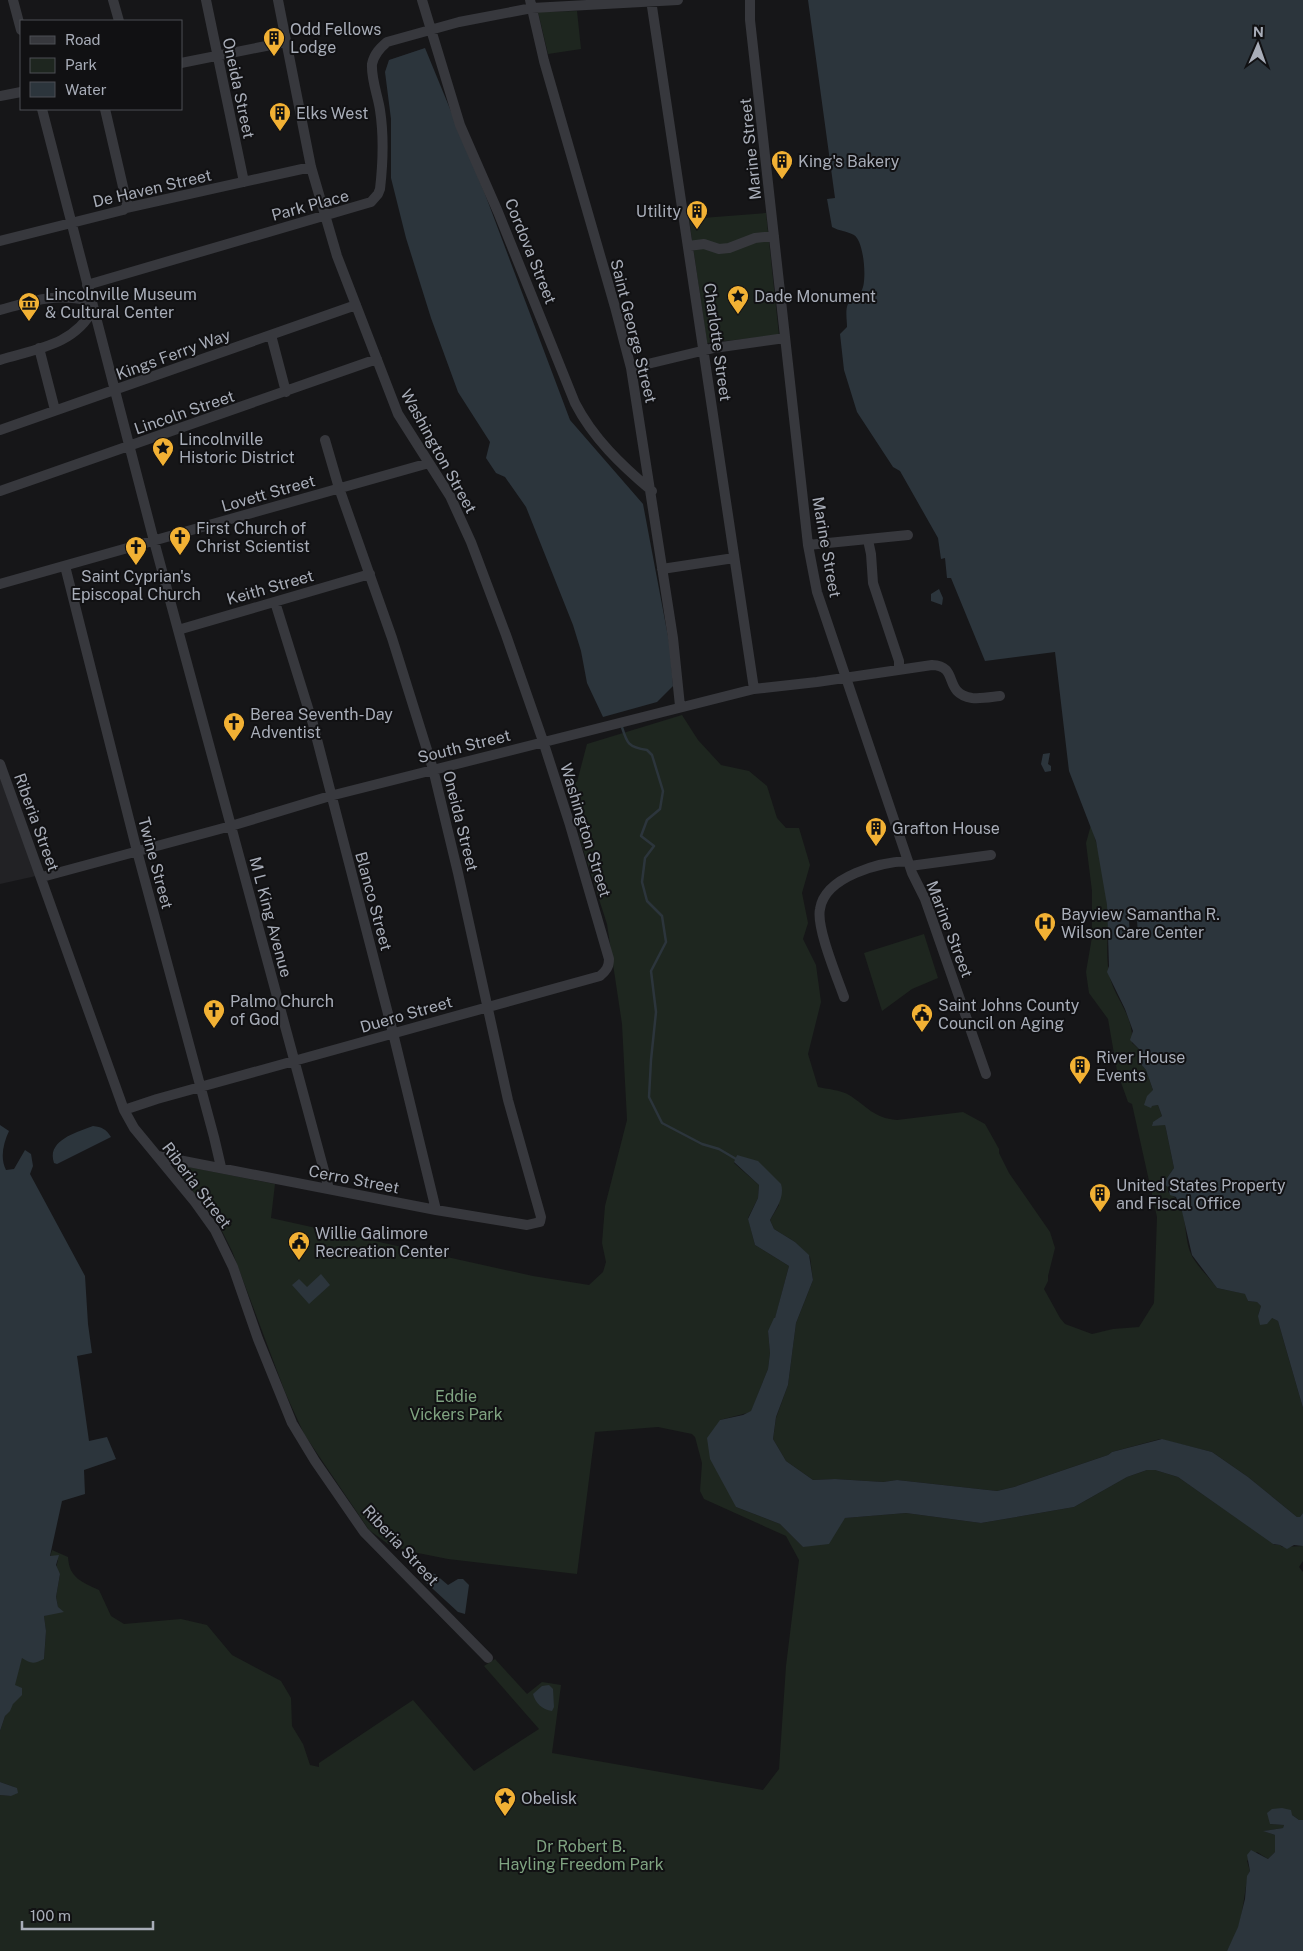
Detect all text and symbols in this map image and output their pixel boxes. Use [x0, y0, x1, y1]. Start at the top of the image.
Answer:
legend [20, 20, 182, 110]
place label: Odd Fellows Lodge [290, 20, 381, 57]
north arrow [1233, 20, 1283, 70]
text: N [1253, 24, 1264, 40]
building icon: Odd Fellows Lodge [262, 26, 286, 57]
text: Road [65, 31, 101, 48]
street label: Oneida Street [219, 36, 259, 140]
text: Park [65, 56, 97, 73]
text: Water [65, 81, 107, 98]
street label: Marine Street [736, 97, 765, 201]
building icon: Elks West [268, 101, 292, 132]
place label: Elks West [296, 104, 369, 123]
building icon: King's Bakery [770, 149, 794, 180]
place label: King's Bakery [798, 152, 900, 171]
street label: De Haven Street [91, 166, 213, 211]
street label: Park Place [269, 186, 351, 225]
street label: Cordova Street [501, 196, 560, 307]
building icon: Utility [685, 199, 709, 230]
place label: Utility [636, 202, 681, 221]
street label: Saint George Street [606, 257, 661, 405]
street label: Charlotte Street [700, 282, 735, 403]
place icon: Dade Monument [726, 284, 750, 315]
place label: Lincolnville Museum & Cultural Center [45, 285, 197, 322]
place label: Dade Monument [754, 287, 876, 306]
museum icon: Lincolnville Museum & Cultural Center [17, 291, 41, 322]
street label: Kings Ferry Way [113, 325, 233, 384]
street label: Lincoln Street [131, 386, 237, 439]
street label: Washington Street [397, 386, 481, 517]
place label: Lincolnville Historic District [179, 430, 295, 467]
place icon: Lincolnville Historic District [151, 436, 175, 467]
street label: Lovett Street [219, 471, 317, 516]
street label: Marine Street [808, 495, 845, 599]
place label: First Church of Christ Scientist [196, 519, 310, 556]
church icon: First Church of Christ Scientist [168, 525, 192, 556]
church icon: Saint Cyprian's Episcopal Church [124, 535, 148, 566]
street label: Keith Street [224, 566, 316, 609]
place label: Saint Cyprian's Episcopal Church [71, 567, 201, 604]
place label: Berea Seventh-Day Adventist [250, 705, 393, 742]
church icon: Berea Seventh-Day Adventist [222, 711, 246, 742]
street label: South Street [416, 726, 513, 767]
street label: Washington Street [556, 761, 615, 899]
street label: Oneida Street [439, 769, 482, 873]
street label: Riberia Street [10, 770, 63, 874]
street label: Twine Street [134, 815, 177, 911]
building icon: Grafton House [864, 816, 888, 847]
place label: Grafton House [892, 819, 1000, 838]
street label: Blanco Street [351, 850, 396, 953]
street label: M L King Avenue [245, 855, 296, 980]
street label: Marine Street [922, 878, 977, 980]
place label: Bayview Samantha R. Wilson Care Center [1061, 905, 1220, 942]
hospital icon: Bayview Samantha R. Wilson Care Center [1033, 911, 1057, 942]
place label: Palmo Church of God [230, 992, 334, 1029]
street label: Duero Street [358, 992, 454, 1037]
place label: Saint Johns County Council on Aging [938, 996, 1080, 1033]
church icon: Palmo Church of God [202, 998, 226, 1029]
public building icon: Saint Johns County Council on Aging [910, 1002, 934, 1033]
place label: River House Events [1096, 1048, 1185, 1085]
building icon: River House Events [1068, 1054, 1092, 1085]
street label: Riberia Street [158, 1138, 235, 1232]
street label: Cerro Street [307, 1161, 401, 1198]
place label: United States Property and Fiscal Office [1116, 1176, 1286, 1213]
building icon: United States Property and Fiscal Office [1088, 1182, 1112, 1213]
place label: Willie Galimore Recreation Center [315, 1224, 449, 1261]
public building icon: Willie Galimore Recreation Center [287, 1230, 311, 1261]
park label: Eddie Vickers Park [409, 1387, 503, 1424]
street label: Riberia Street [359, 1501, 443, 1590]
place icon: Obelisk [493, 1786, 517, 1817]
place label: Obelisk [521, 1789, 577, 1808]
park label: Dr Robert B. Hayling Freedom Park [498, 1837, 664, 1874]
scale bar [22, 1898, 154, 1930]
text: 100 m [30, 1907, 71, 1924]

